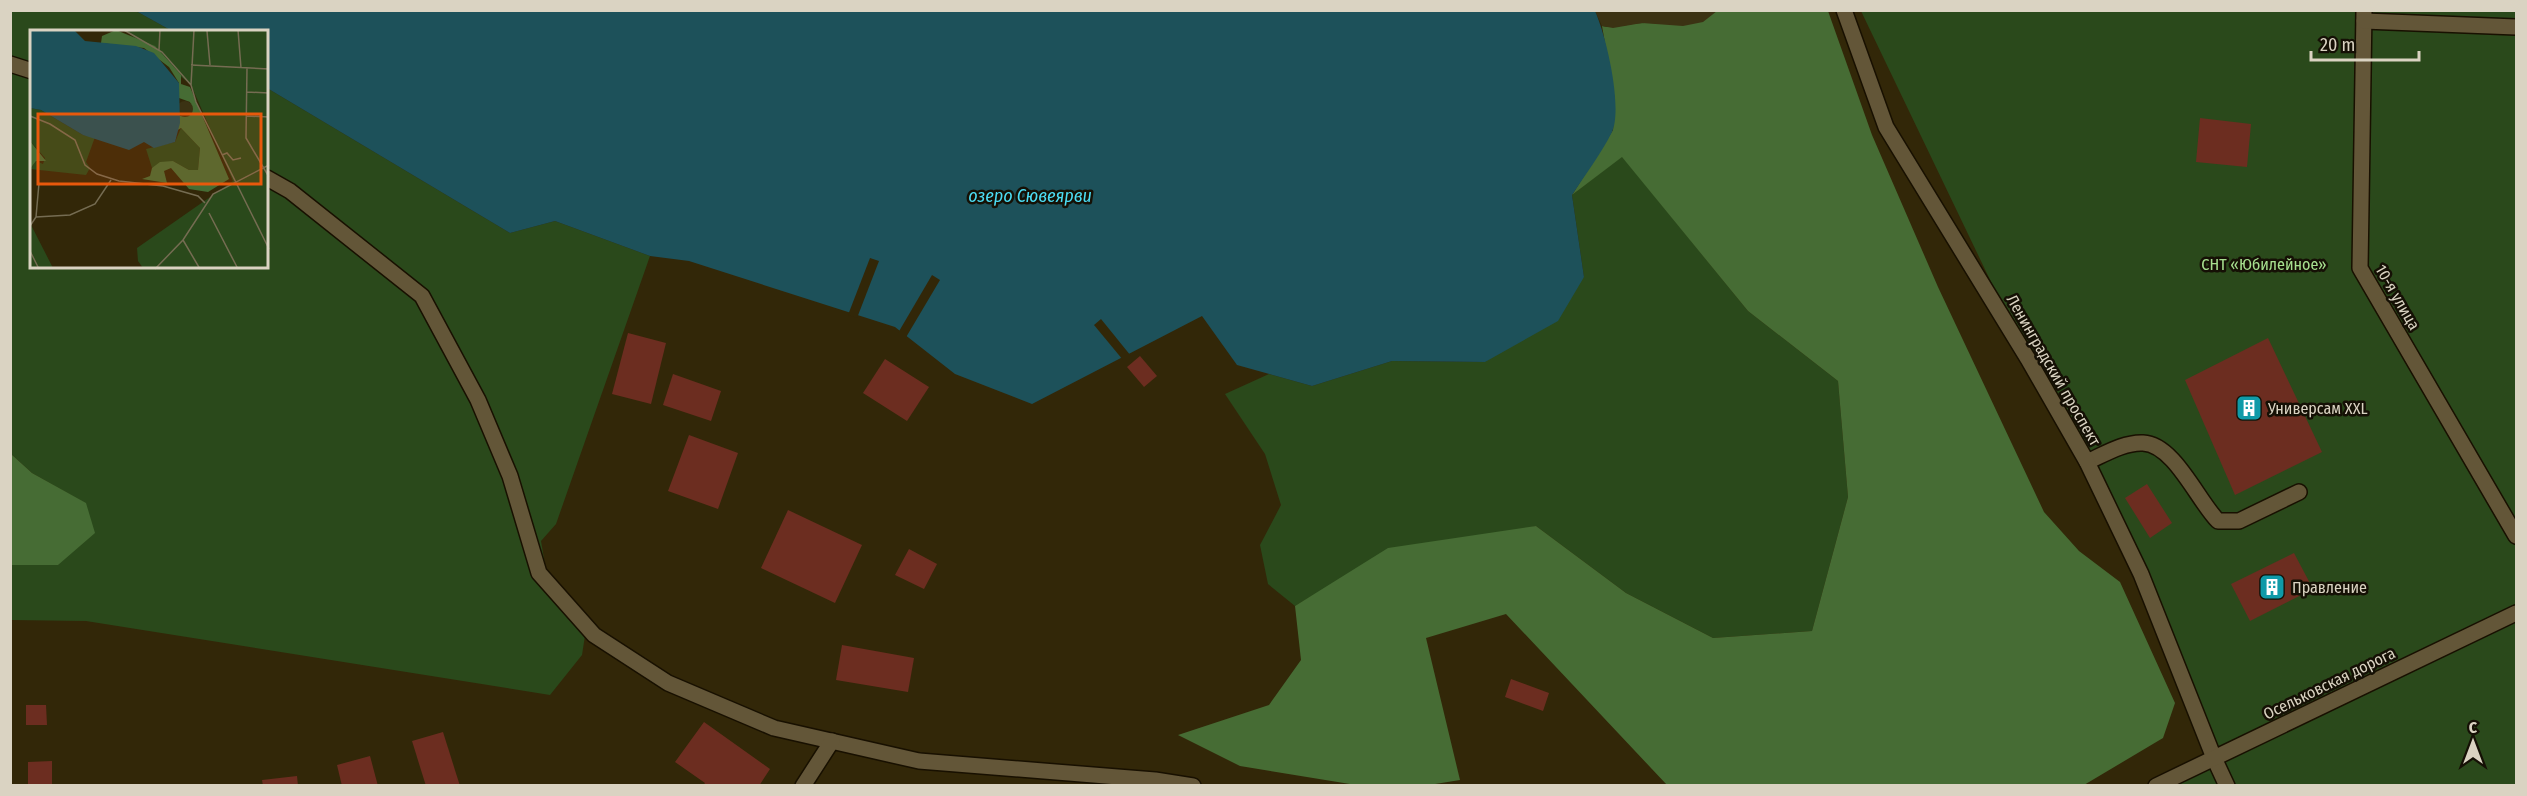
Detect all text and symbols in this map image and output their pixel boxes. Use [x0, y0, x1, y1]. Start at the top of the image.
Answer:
scale bar [2311, 24, 2419, 62]
inset map [30, 30, 268, 268]
text: 20 m [2320, 34, 2355, 56]
water label: озеро Сювеярви [968, 185, 1092, 207]
park label: СНТ «Юбилейное» [2201, 255, 2327, 274]
street label: 10-я улица [2371, 261, 2424, 333]
street label: Ленинградский проспект [2003, 291, 2105, 450]
building icon: Универсам XXL [2234, 393, 2264, 423]
place label: Универсам XXL [2267, 399, 2368, 418]
building icon: Правление [2257, 572, 2287, 602]
place label: Правление [2292, 578, 2367, 597]
street label: Осельковская дорога [2260, 643, 2398, 724]
north arrow [2443, 712, 2503, 772]
text: С [2469, 718, 2478, 737]

